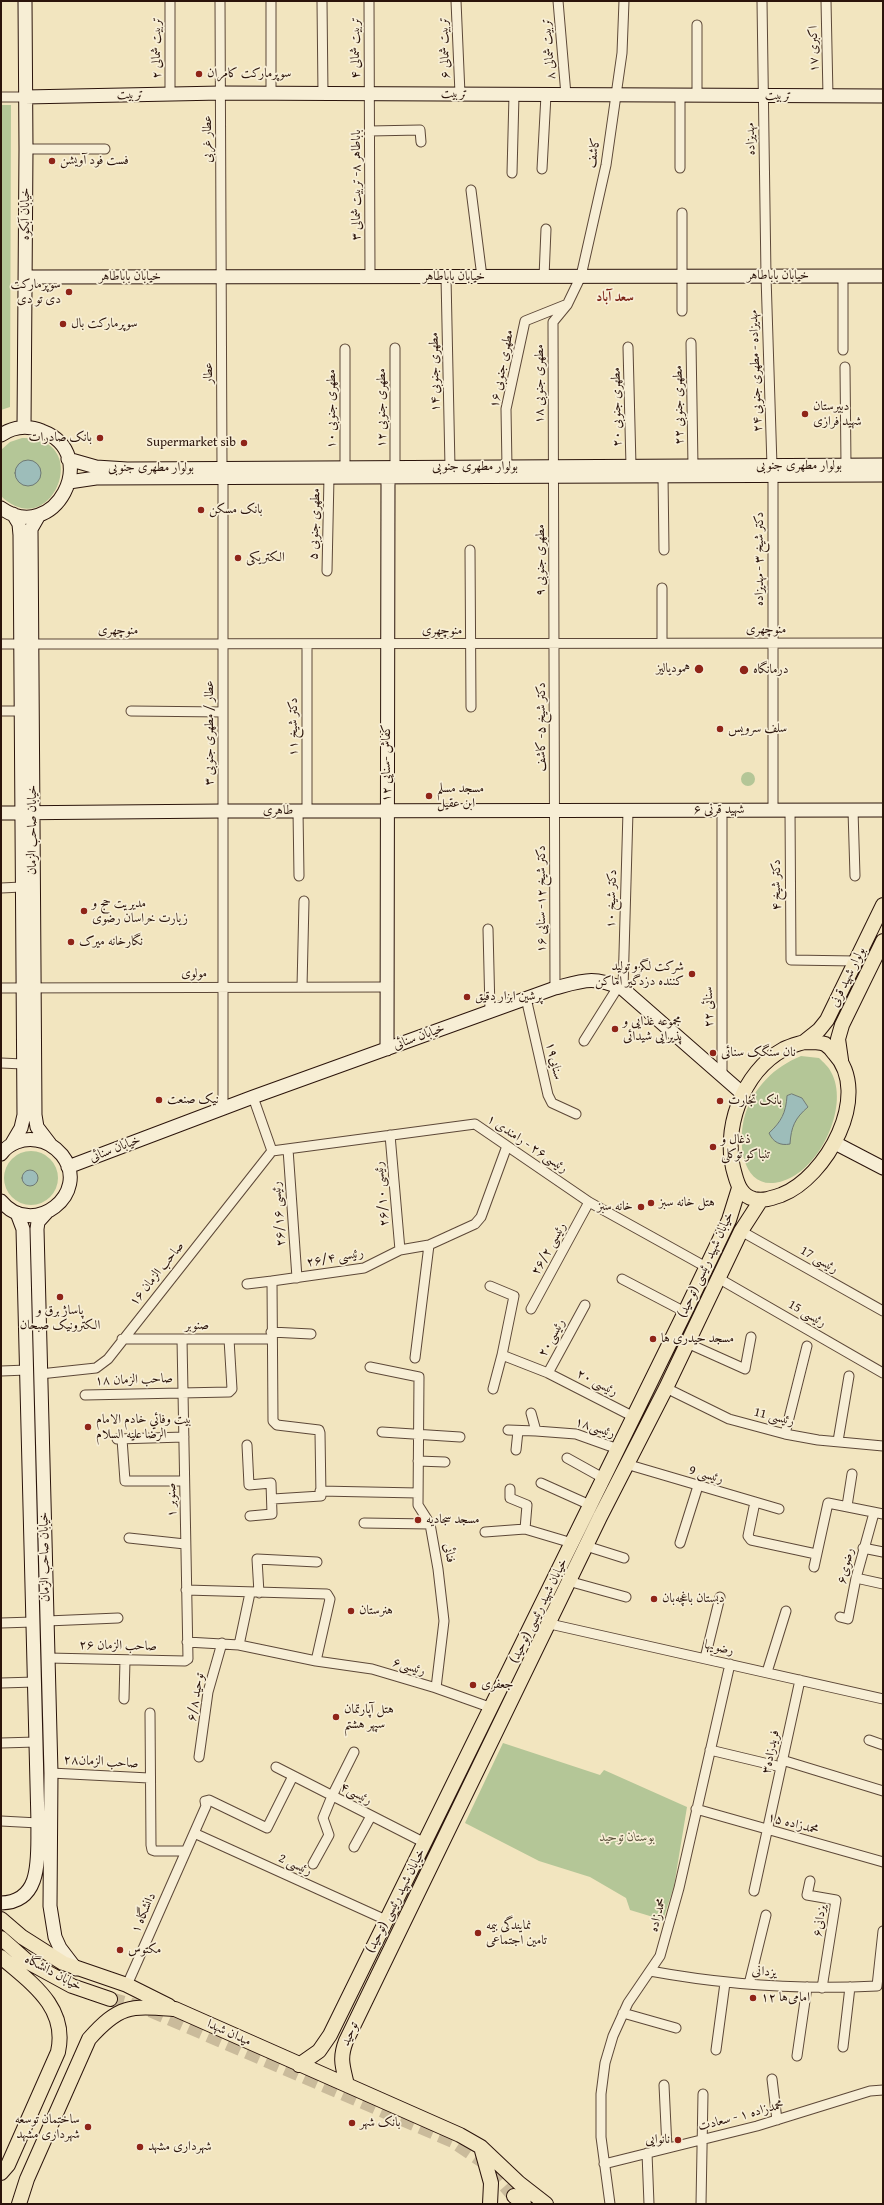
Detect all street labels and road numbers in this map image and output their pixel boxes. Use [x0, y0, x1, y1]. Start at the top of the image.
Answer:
street label: تربیت شمالی ۲ [149, 17, 165, 79]
street label: تربیت شمالی ۴ [348, 17, 364, 79]
street label: تربیت شمالی ۶ [436, 17, 454, 79]
street label: تربیت شمالی ۸ [539, 18, 559, 80]
street label: اکبری ۱۷ [806, 26, 822, 72]
street label: تربیت [441, 86, 467, 102]
street label: تربیت [117, 87, 143, 103]
street label: تربیت [765, 88, 791, 104]
street label: عطار غربی [200, 115, 216, 163]
street label: مهدیزاده [743, 123, 759, 155]
street label: باباطاهر ۸- تربیت شمالی ۳ [349, 130, 365, 240]
street label: کاشف [584, 137, 604, 169]
street label: خیابان آبکوه [18, 188, 34, 240]
street label: خیابان باباطاهر [747, 268, 809, 284]
street label: خیابان باباطاهر [99, 269, 161, 285]
street label: خیابان باباطاهر [423, 269, 485, 285]
street label: مهدیزاده - مطهری جنوبی ۲۴ [746, 310, 766, 432]
street label: مطهری جنوبی ۱۶ [487, 329, 517, 409]
street label: مطهری جنوبی ۱۴ [427, 332, 443, 412]
street label: مطهری جنوبی ۱۸ [532, 344, 548, 424]
street label: عطار [201, 362, 217, 384]
street label: مطهری جنوبی ۲۲ [671, 365, 687, 445]
street label: مطهری جنوبی ۲۰ [609, 367, 625, 447]
street label: مطهری جنوبی ۱۲ [374, 368, 390, 448]
street label: مطهری جنوبی ۱۰ [324, 369, 340, 449]
street label: بولوار مطهری جنوبی [756, 458, 842, 474]
street label: بولوار مطهری جنوبی [432, 459, 518, 475]
street label: بولوار مطهری جنوبی [108, 460, 194, 476]
street label: مطهری جنوبی ۵ [306, 488, 324, 560]
street label: دکتر شیخ ۳ - مهدیزاده [752, 512, 768, 606]
street label: مطهری جنوبی ۹ [533, 524, 549, 596]
street label: منوچهری [746, 622, 786, 638]
street label: منوچهری [98, 623, 138, 639]
street label: منوچهری [422, 623, 462, 639]
street label: عطار / مطهری جنوبی ۳ [202, 680, 218, 786]
street label: دکتر شیخ ۵- کاشف [534, 682, 550, 772]
street label: دکتر شیخ ۱۱ [286, 698, 302, 756]
street label: کفاش -سنایی ۱۲ [379, 724, 395, 802]
street label: خیابان صاحب الزمان [25, 785, 41, 875]
street label: شهید قرنی ۶ [694, 802, 744, 818]
street label: طاهری [263, 803, 293, 819]
street label: دکتر شیخ ۱۲- سنایی ۱۶ [534, 845, 550, 953]
street label: دکتر شیخ ۴ [769, 859, 785, 911]
street label: دکتر شیخ ۱۰ [603, 869, 621, 929]
street label: بولوار شهید قرنی [827, 944, 869, 1010]
street label: مولوی [181, 966, 207, 982]
street label: سنائی ۲۲ [701, 986, 717, 1028]
street label: خیابان سنائی [391, 1021, 447, 1053]
street label: سنایی۱۹ [542, 1041, 566, 1081]
street label: رئیسی۲۶ - رامندی ۱ [484, 1111, 570, 1177]
street label: خیابان سنائی [87, 1132, 143, 1166]
street label: رئیسی ۲۶/۱۰ [371, 1161, 393, 1227]
street label: رئیسی ۲۶/۱۶ [269, 1181, 289, 1247]
street label: خیابان شهید رئیسی (توحید) [675, 1210, 737, 1320]
street label: رئیسی ۲۶/۲ [528, 1220, 570, 1278]
street label: صاحب الزمان ۱۶ [126, 1239, 188, 1309]
street label: رئیسی 17 [797, 1243, 841, 1277]
street label: رئیسی ۲۶/۴ [305, 1245, 365, 1271]
street label: رئیسی 15 [785, 1297, 829, 1331]
street label: رئیسی۲۰ [535, 1316, 569, 1360]
street label: صنوبر [185, 1318, 209, 1334]
street label: رئیسی ۲۰ [574, 1366, 620, 1400]
street label: صاحب الزمان ۱۸ [95, 1371, 173, 1389]
street label: رئیسی 11 [752, 1404, 796, 1430]
street label: رئیسی۱۸ [573, 1414, 617, 1442]
street label: رئیسی 9 [687, 1463, 725, 1487]
street label: صنوبر ۱ [164, 1483, 180, 1517]
street label: خیابان صاحب الزمان [36, 1512, 54, 1602]
street label: فنائی [440, 1542, 458, 1564]
street label: رضوی۶ [834, 1547, 858, 1585]
street label: خیابان شهید رئیسی (توحید) [507, 1556, 571, 1666]
street label: رضویها [703, 1637, 735, 1659]
street label: صاحب الزمان ۲۶ [79, 1638, 157, 1654]
street label: رئیسی۶ [391, 1655, 427, 1679]
street label: توحید ۶/۸ [184, 1672, 208, 1722]
street label: فریدزاده۳ [759, 1729, 783, 1775]
street label: صاحب الزمان۲۸ [63, 1752, 139, 1772]
street label: رئیسی۴ [338, 1779, 374, 1809]
street label: محمدزاده ۱۵ [766, 1810, 820, 1838]
street label: خیابان شهید رئیسی (توحید) [363, 1846, 429, 1956]
street label: رئیسی 2 [276, 1851, 314, 1879]
street label: دانشگاه ۱ [128, 1890, 160, 1936]
street label: محمدزاده [646, 1896, 670, 1934]
street label: یزدانی۶ [810, 1904, 830, 1938]
street label: خیابان دانشگاه [22, 1951, 84, 1995]
street label: یزدانی [751, 1963, 777, 1981]
street label: میدان شهدا [204, 2016, 254, 2050]
street label: توحید [338, 2020, 362, 2048]
street label: محمدزاده ۱ - سعادت [697, 2097, 785, 2135]

